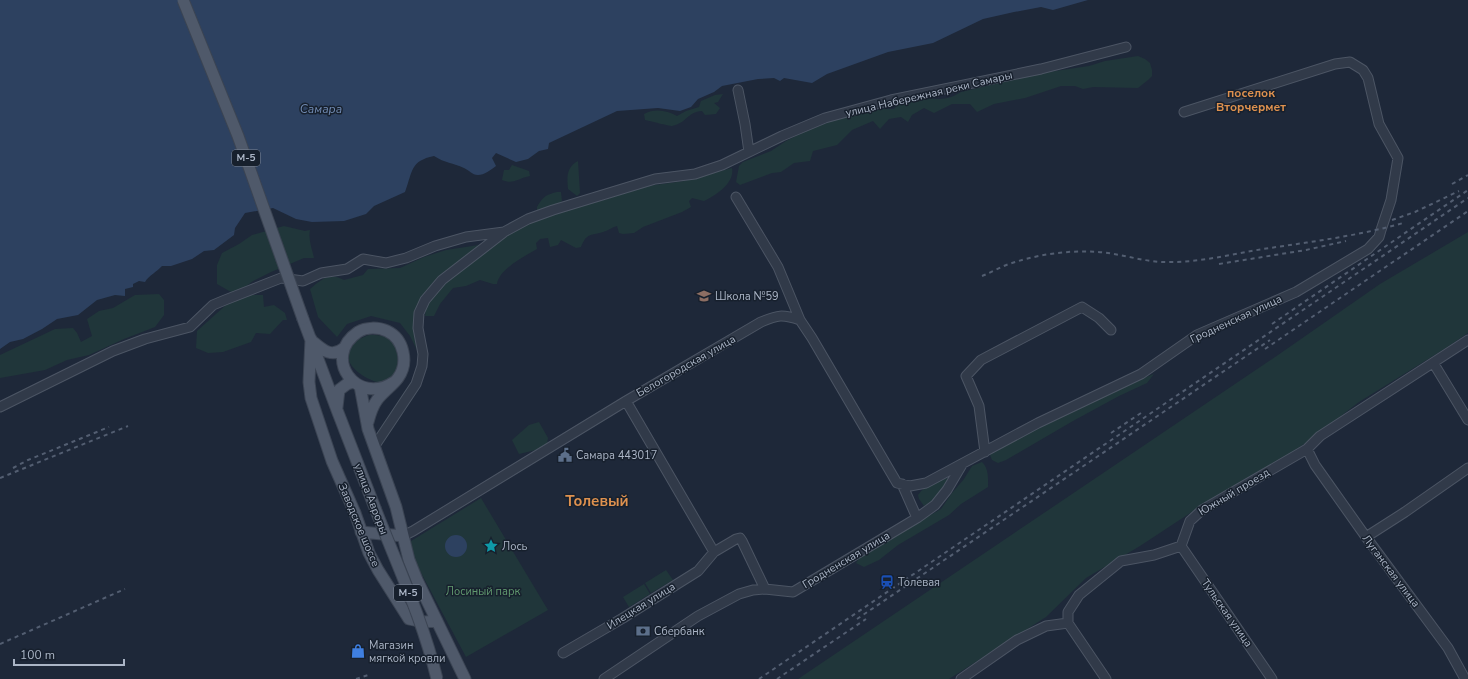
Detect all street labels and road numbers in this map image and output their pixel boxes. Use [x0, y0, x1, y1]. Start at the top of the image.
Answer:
street label: улица Набережная реки Самары [844, 67, 1014, 121]
road number: М-5 [232, 150, 260, 166]
street label: Гродненская улица [1188, 291, 1284, 347]
street label: Белогородская улица [634, 331, 738, 401]
street label: улица Авроры [351, 461, 391, 537]
street label: Южный проезд [1196, 465, 1273, 519]
street label: Заводское шоссе [335, 481, 383, 569]
street label: Гродненская улица [799, 528, 893, 592]
street label: Луганская улица [1359, 532, 1423, 610]
street label: Тульская улица [1198, 576, 1256, 650]
street label: Илецкая улица [604, 579, 678, 633]
road number: М-5 [394, 585, 422, 601]

